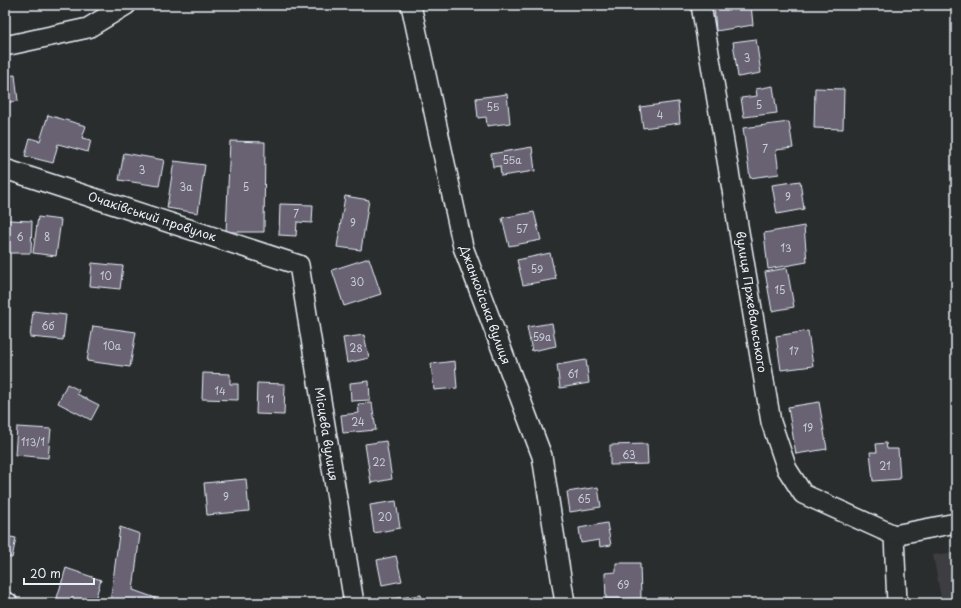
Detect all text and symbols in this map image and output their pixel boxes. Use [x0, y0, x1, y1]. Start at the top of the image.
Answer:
house number: 3 [744, 50, 750, 65]
house number: 5 [756, 97, 762, 112]
house number: 55 [487, 99, 500, 114]
house number: 4 [657, 107, 664, 122]
house number: 7 [762, 141, 768, 156]
house number: 55а [502, 152, 522, 167]
house number: 3 [139, 162, 145, 177]
house number: 3а [180, 179, 193, 194]
house number: 5 [243, 179, 249, 194]
street label: Очаківський провулок [86, 187, 220, 246]
house number: 9 [785, 189, 791, 204]
house number: 7 [293, 206, 299, 221]
house number: 9 [350, 215, 356, 230]
house number: 57 [516, 221, 528, 236]
house number: 6 [16, 229, 24, 244]
house number: 8 [44, 229, 50, 244]
street label: вулиця Пржевальського [732, 230, 772, 374]
house number: 13 [780, 240, 792, 255]
street label: Джанкойська вулиця [456, 242, 516, 367]
house number: 59 [531, 261, 543, 276]
house number: 10 [100, 268, 112, 283]
house number: 30 [350, 274, 364, 289]
house number: 15 [775, 282, 785, 297]
house number: 6б [42, 318, 55, 333]
house number: 59а [533, 329, 552, 344]
house number: 10а [103, 338, 122, 353]
house number: 28 [349, 340, 363, 355]
house number: 17 [789, 343, 800, 358]
house number: 61 [567, 366, 579, 381]
house number: 14 [214, 383, 226, 398]
street label: Місцева вулиця [311, 386, 343, 482]
house number: 11 [266, 391, 274, 406]
house number: 24 [351, 414, 365, 429]
house number: 19 [803, 420, 813, 435]
house number: 113/1 [21, 434, 45, 449]
house number: 63 [622, 447, 636, 462]
house number: 22 [372, 454, 386, 469]
house number: 21 [879, 458, 891, 473]
house number: 9 [223, 489, 229, 504]
house number: 65 [577, 491, 591, 506]
house number: 20 [378, 509, 392, 524]
scale bar [24, 560, 94, 586]
text: 20 m [30, 564, 61, 582]
house number: 69 [617, 577, 629, 592]

